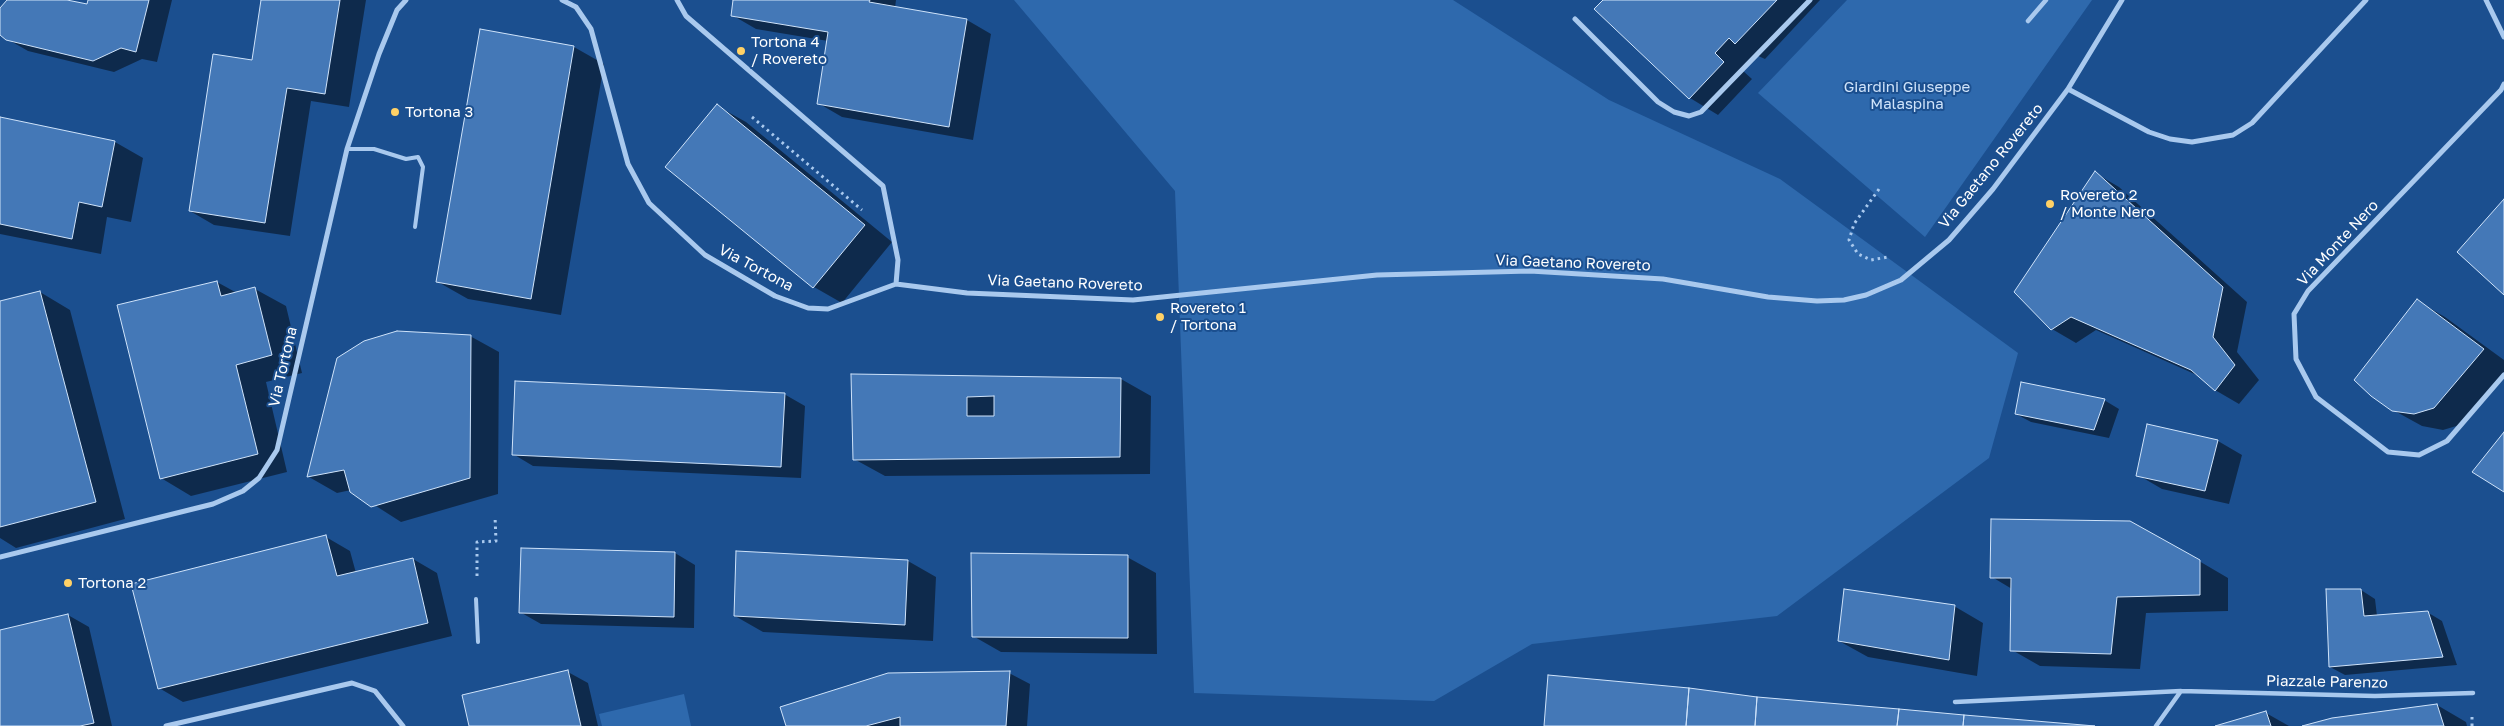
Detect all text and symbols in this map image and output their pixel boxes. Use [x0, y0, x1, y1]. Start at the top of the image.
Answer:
place label: Tortona 4 / Rovereto [751, 33, 827, 68]
marker: Tortona 4 / Rovereto [735, 45, 747, 57]
park label: Giardini Giuseppe Malaspina [1844, 78, 1970, 113]
street label: Via Gaetano Rovereto [1935, 100, 2047, 232]
place label: Tortona 3 [405, 103, 473, 121]
marker: Tortona 3 [389, 106, 401, 118]
place label: Rovereto 2 / Monte Nero [2060, 186, 2155, 221]
street label: Via Monte Nero [2294, 196, 2382, 290]
marker: Rovereto 2 / Monte Nero [2044, 198, 2056, 210]
street label: Via Tortona [716, 241, 796, 295]
street label: Via Gaetano Rovereto [1495, 251, 1651, 275]
street label: Via Gaetano Rovereto [987, 271, 1143, 295]
place label: Rovereto 1 / Tortona [1170, 299, 1246, 334]
marker: Rovereto 1 / Tortona [1154, 311, 1166, 323]
street label: Via Tortona [265, 325, 301, 409]
place label: Tortona 2 [78, 574, 146, 592]
marker: Tortona 2 [62, 577, 74, 589]
street label: Piazzale Parenzo [2266, 672, 2388, 692]

